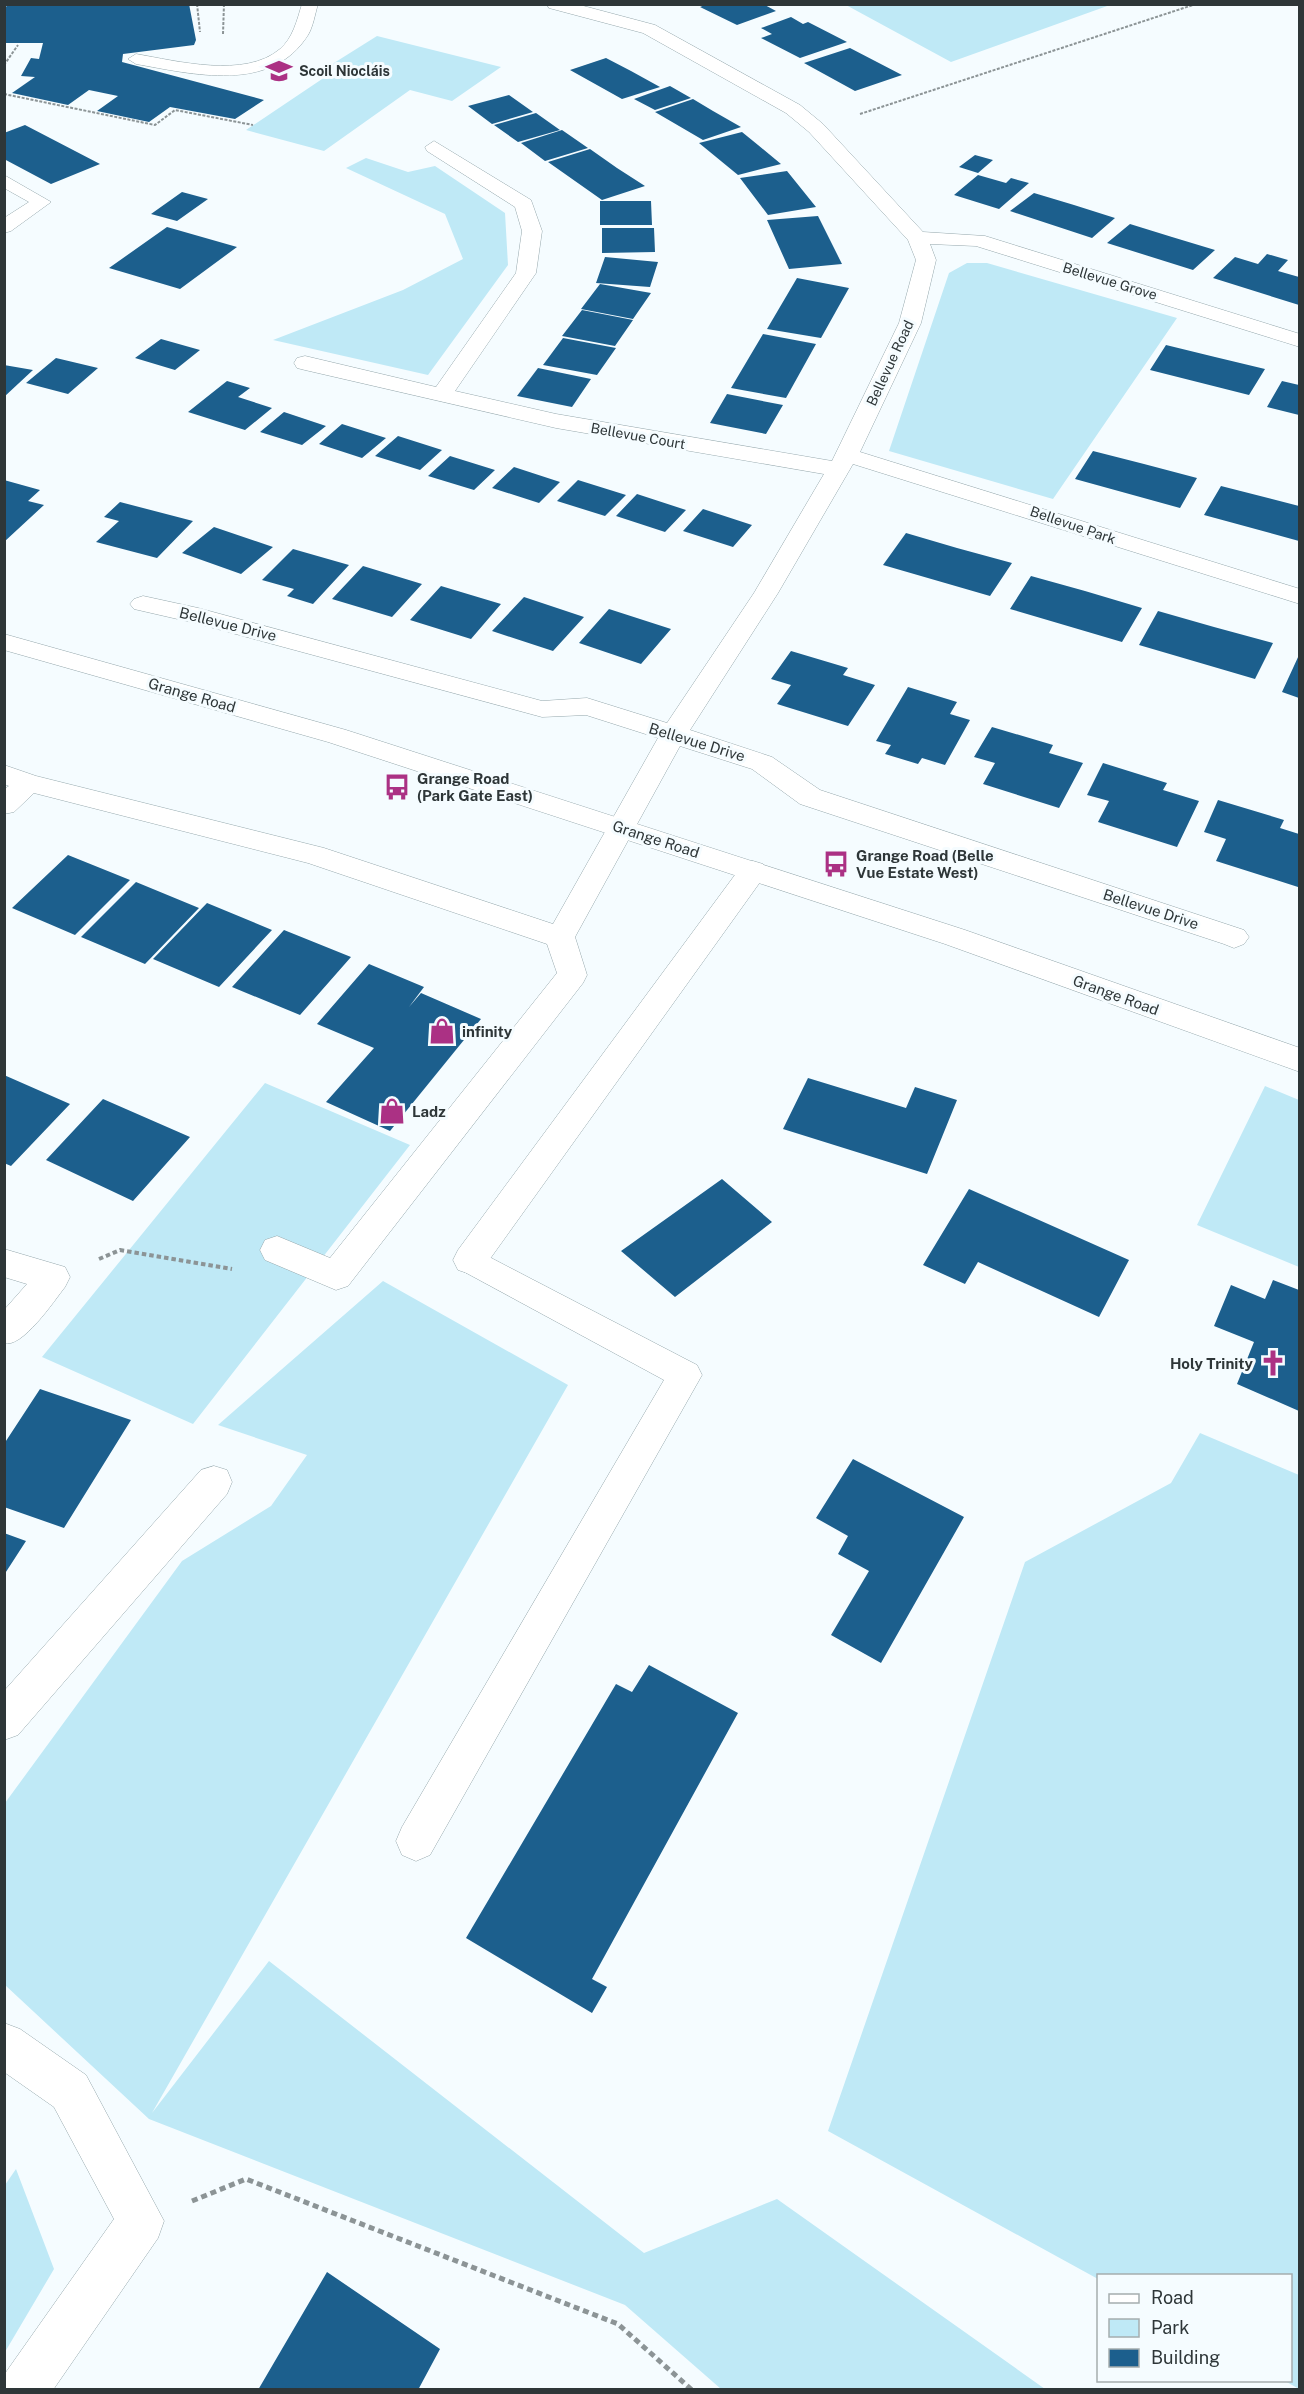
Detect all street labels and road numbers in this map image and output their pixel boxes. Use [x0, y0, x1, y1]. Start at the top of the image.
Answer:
street label: Bellevue Grove [1061, 259, 1159, 303]
street label: Bellevue Road [863, 318, 917, 408]
street label: Bellevue Court [589, 420, 687, 452]
street label: Bellevue Park [1028, 503, 1118, 547]
street label: Bellevue Drive [178, 604, 278, 644]
street label: Grange Road [146, 674, 238, 716]
street label: Bellevue Drive [647, 719, 747, 765]
street label: Grange Road [610, 817, 702, 861]
street label: Bellevue Drive [1101, 886, 1201, 932]
street label: Grange Road [1071, 972, 1161, 1018]

